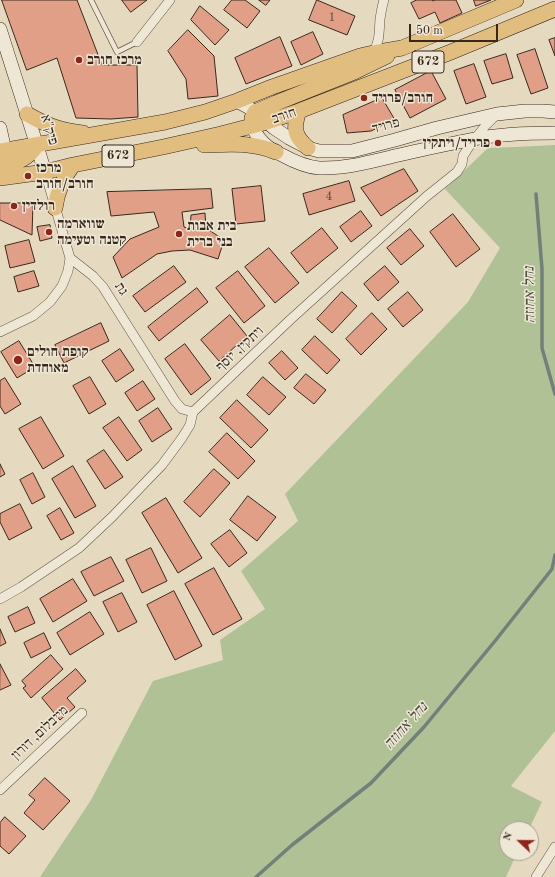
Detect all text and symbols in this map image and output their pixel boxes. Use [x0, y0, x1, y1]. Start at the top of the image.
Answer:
house number: 1 [329, 11, 335, 25]
scale bar [411, 16, 500, 42]
text: 50 m [416, 25, 443, 37]
road number: 672 [412, 51, 444, 73]
place label: מרכז חורב [87, 52, 142, 68]
marker: מרכז חורב [74, 55, 84, 65]
place label: חורב/פרויד [372, 90, 433, 106]
marker: חורב/פרויד [359, 93, 369, 103]
street label: חורב [269, 104, 299, 128]
street label: פיק"א [36, 113, 62, 147]
street label: פרויד [370, 114, 402, 138]
place label: פרויד/ויתקין [423, 135, 490, 151]
marker: פרויד/ויתקין [493, 138, 503, 148]
road number: 672 [102, 145, 134, 167]
place label: מרכז חורב/חורב [36, 160, 94, 192]
marker: מרכז חורב/חורב [23, 171, 33, 181]
house number: 4 [326, 190, 332, 204]
place label: רולדין [22, 198, 55, 214]
marker: רולדין [9, 201, 19, 211]
place label: שווארמה קטנה וטעימה [57, 216, 126, 248]
place label: בית אבות בני ברית [187, 218, 236, 250]
marker: שווארמה קטנה וטעימה [44, 227, 54, 237]
marker: בית אבות בני ברית [174, 229, 184, 239]
water label: נחל אחוזה [521, 267, 539, 323]
street label: גת [111, 279, 131, 299]
street label: ויתקין, יוסף [213, 323, 267, 375]
place label: קופת חולים מאוחדת [27, 344, 89, 376]
marker: קופת חולים מאוחדת [12, 354, 24, 366]
water label: נחל אחוזה [380, 699, 432, 753]
street label: מייבלום, דורון [8, 702, 72, 764]
north arrow [499, 821, 539, 861]
text: N [502, 831, 515, 843]

